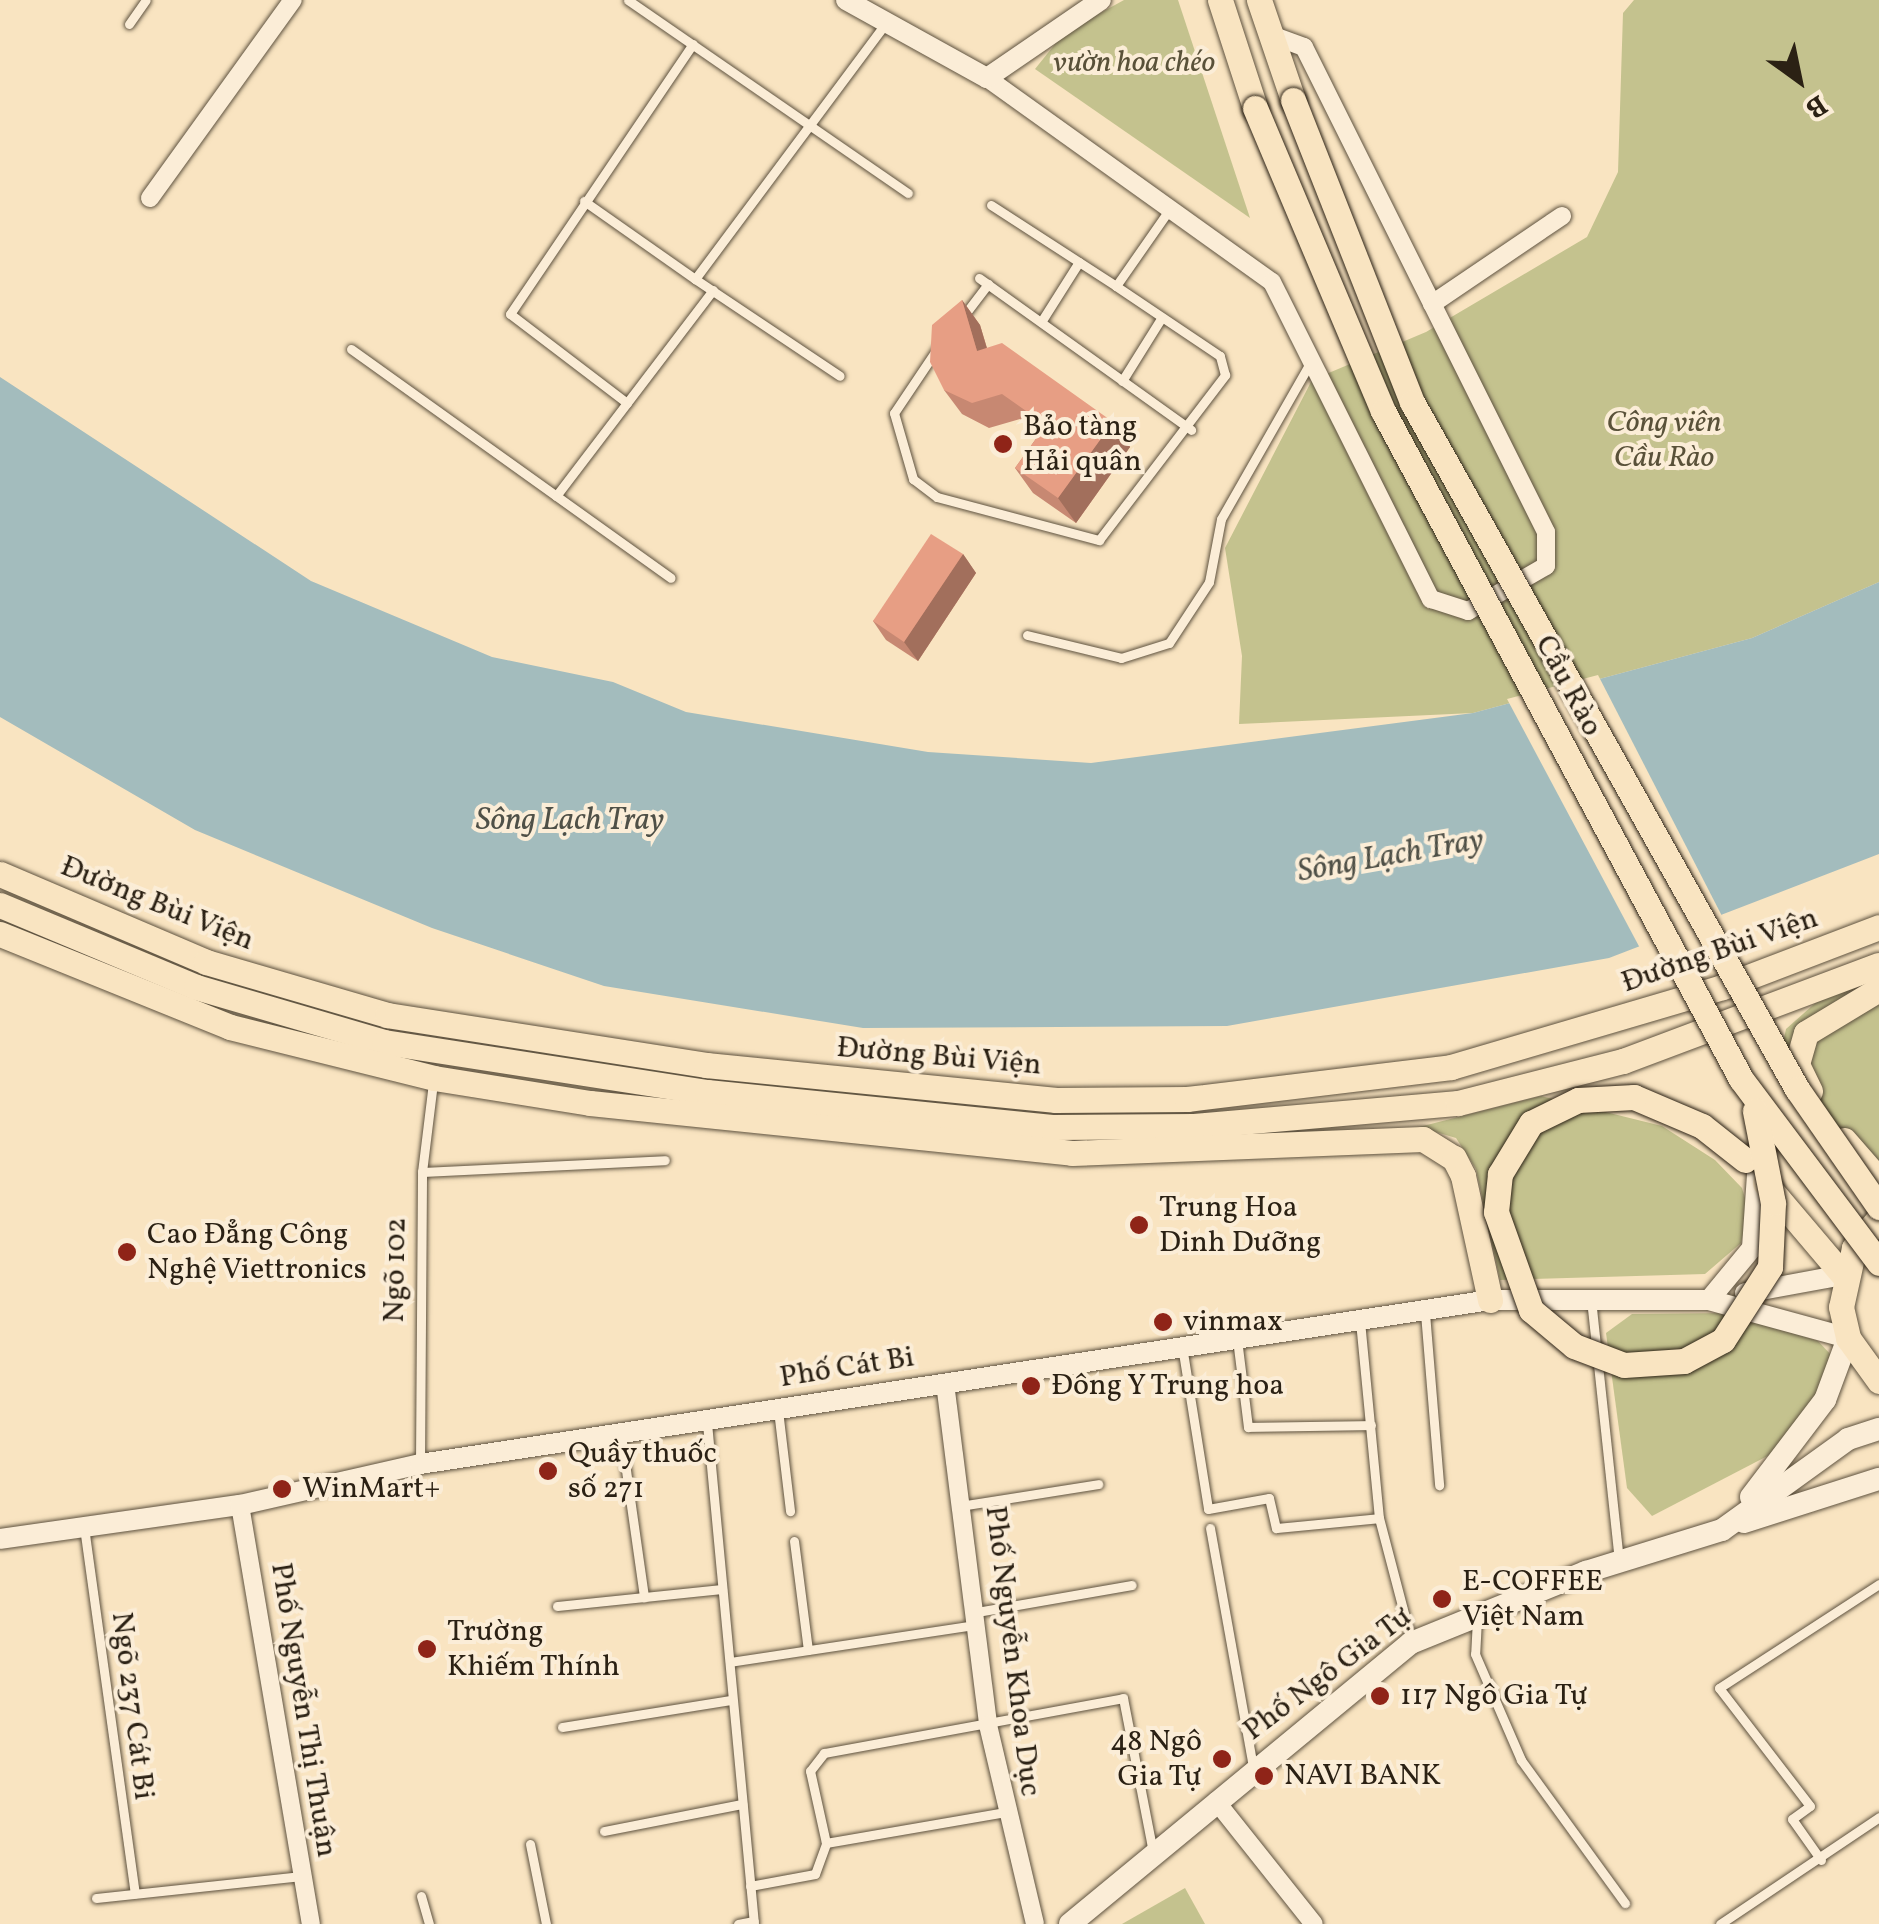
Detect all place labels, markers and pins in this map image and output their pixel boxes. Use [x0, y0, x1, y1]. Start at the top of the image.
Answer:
place label: Bảo tàng Hải quân [1023, 409, 1142, 480]
marker: Bảo tàng Hải quân [992, 433, 1014, 455]
place label: Trung Hoa Dinh Dưỡng [1159, 1190, 1321, 1260]
marker: Trung Hoa Dinh Dưỡng [1128, 1214, 1150, 1236]
place label: Cao Đẳng Công Nghệ Viettronics [147, 1217, 367, 1288]
marker: Cao Đẳng Công Nghệ Viettronics [116, 1241, 138, 1263]
place label: vinmax [1183, 1304, 1283, 1340]
marker: vinmax [1152, 1311, 1174, 1333]
place label: Đông Y Trung hoa [1051, 1368, 1287, 1404]
marker: Đông Y Trung hoa [1020, 1375, 1042, 1397]
place label: Quầy thuốc số 271 [568, 1436, 718, 1506]
marker: Quầy thuốc số 271 [537, 1460, 559, 1482]
place label: WinMart+ [302, 1471, 441, 1507]
marker: WinMart+ [271, 1478, 293, 1500]
place label: E-COFFEE Việt Nam [1462, 1564, 1603, 1634]
marker: E-COFFEE Việt Nam [1431, 1588, 1453, 1610]
place label: Trường Khiếm Thính [447, 1614, 621, 1684]
marker: Trường Khiếm Thính [416, 1638, 438, 1660]
place label: 117 Ngô Gia Tự [1400, 1678, 1589, 1714]
marker: 117 Ngô Gia Tự [1369, 1685, 1391, 1707]
place label: 48 Ngô Gia Tự [1110, 1724, 1202, 1794]
marker: 48 Ngô Gia Tự [1211, 1748, 1233, 1770]
place label: NAVI BANK [1284, 1758, 1441, 1794]
marker: NAVI BANK [1253, 1765, 1275, 1787]

